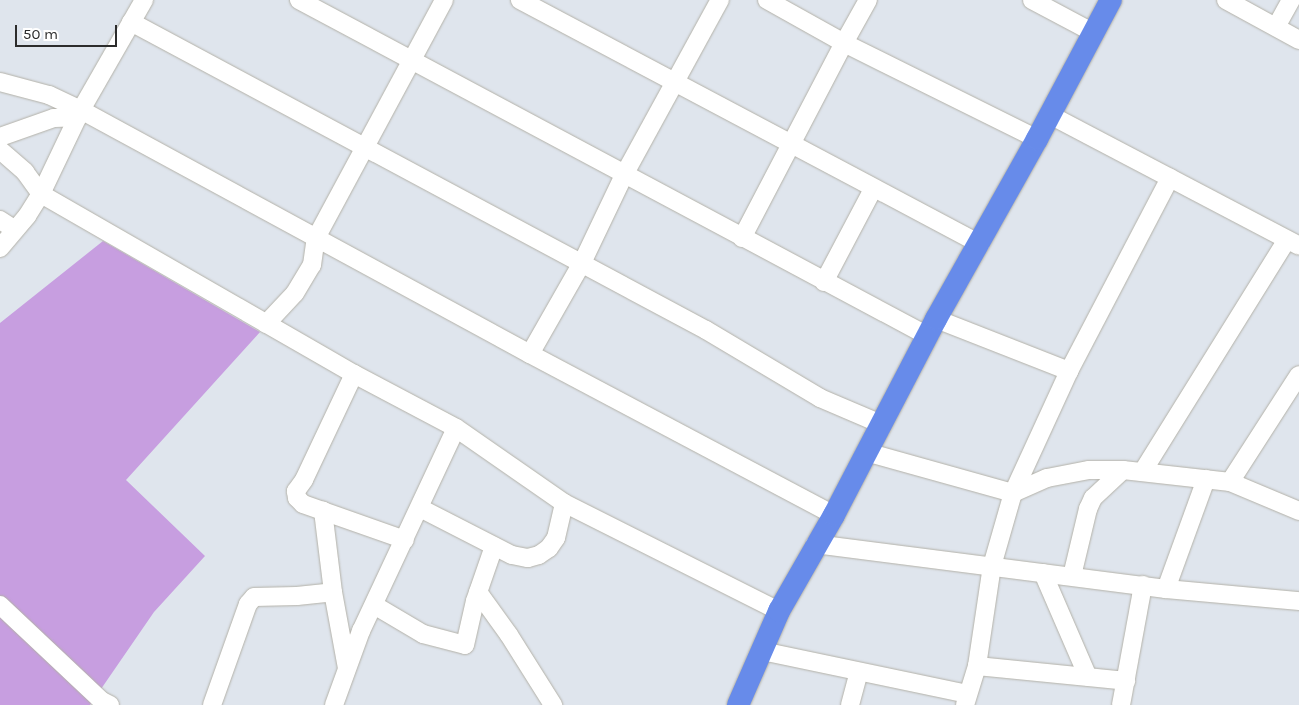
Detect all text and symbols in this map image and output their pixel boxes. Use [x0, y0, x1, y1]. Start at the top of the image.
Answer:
scale bar [18, 15, 120, 47]
text: 50 m [23, 25, 58, 43]

